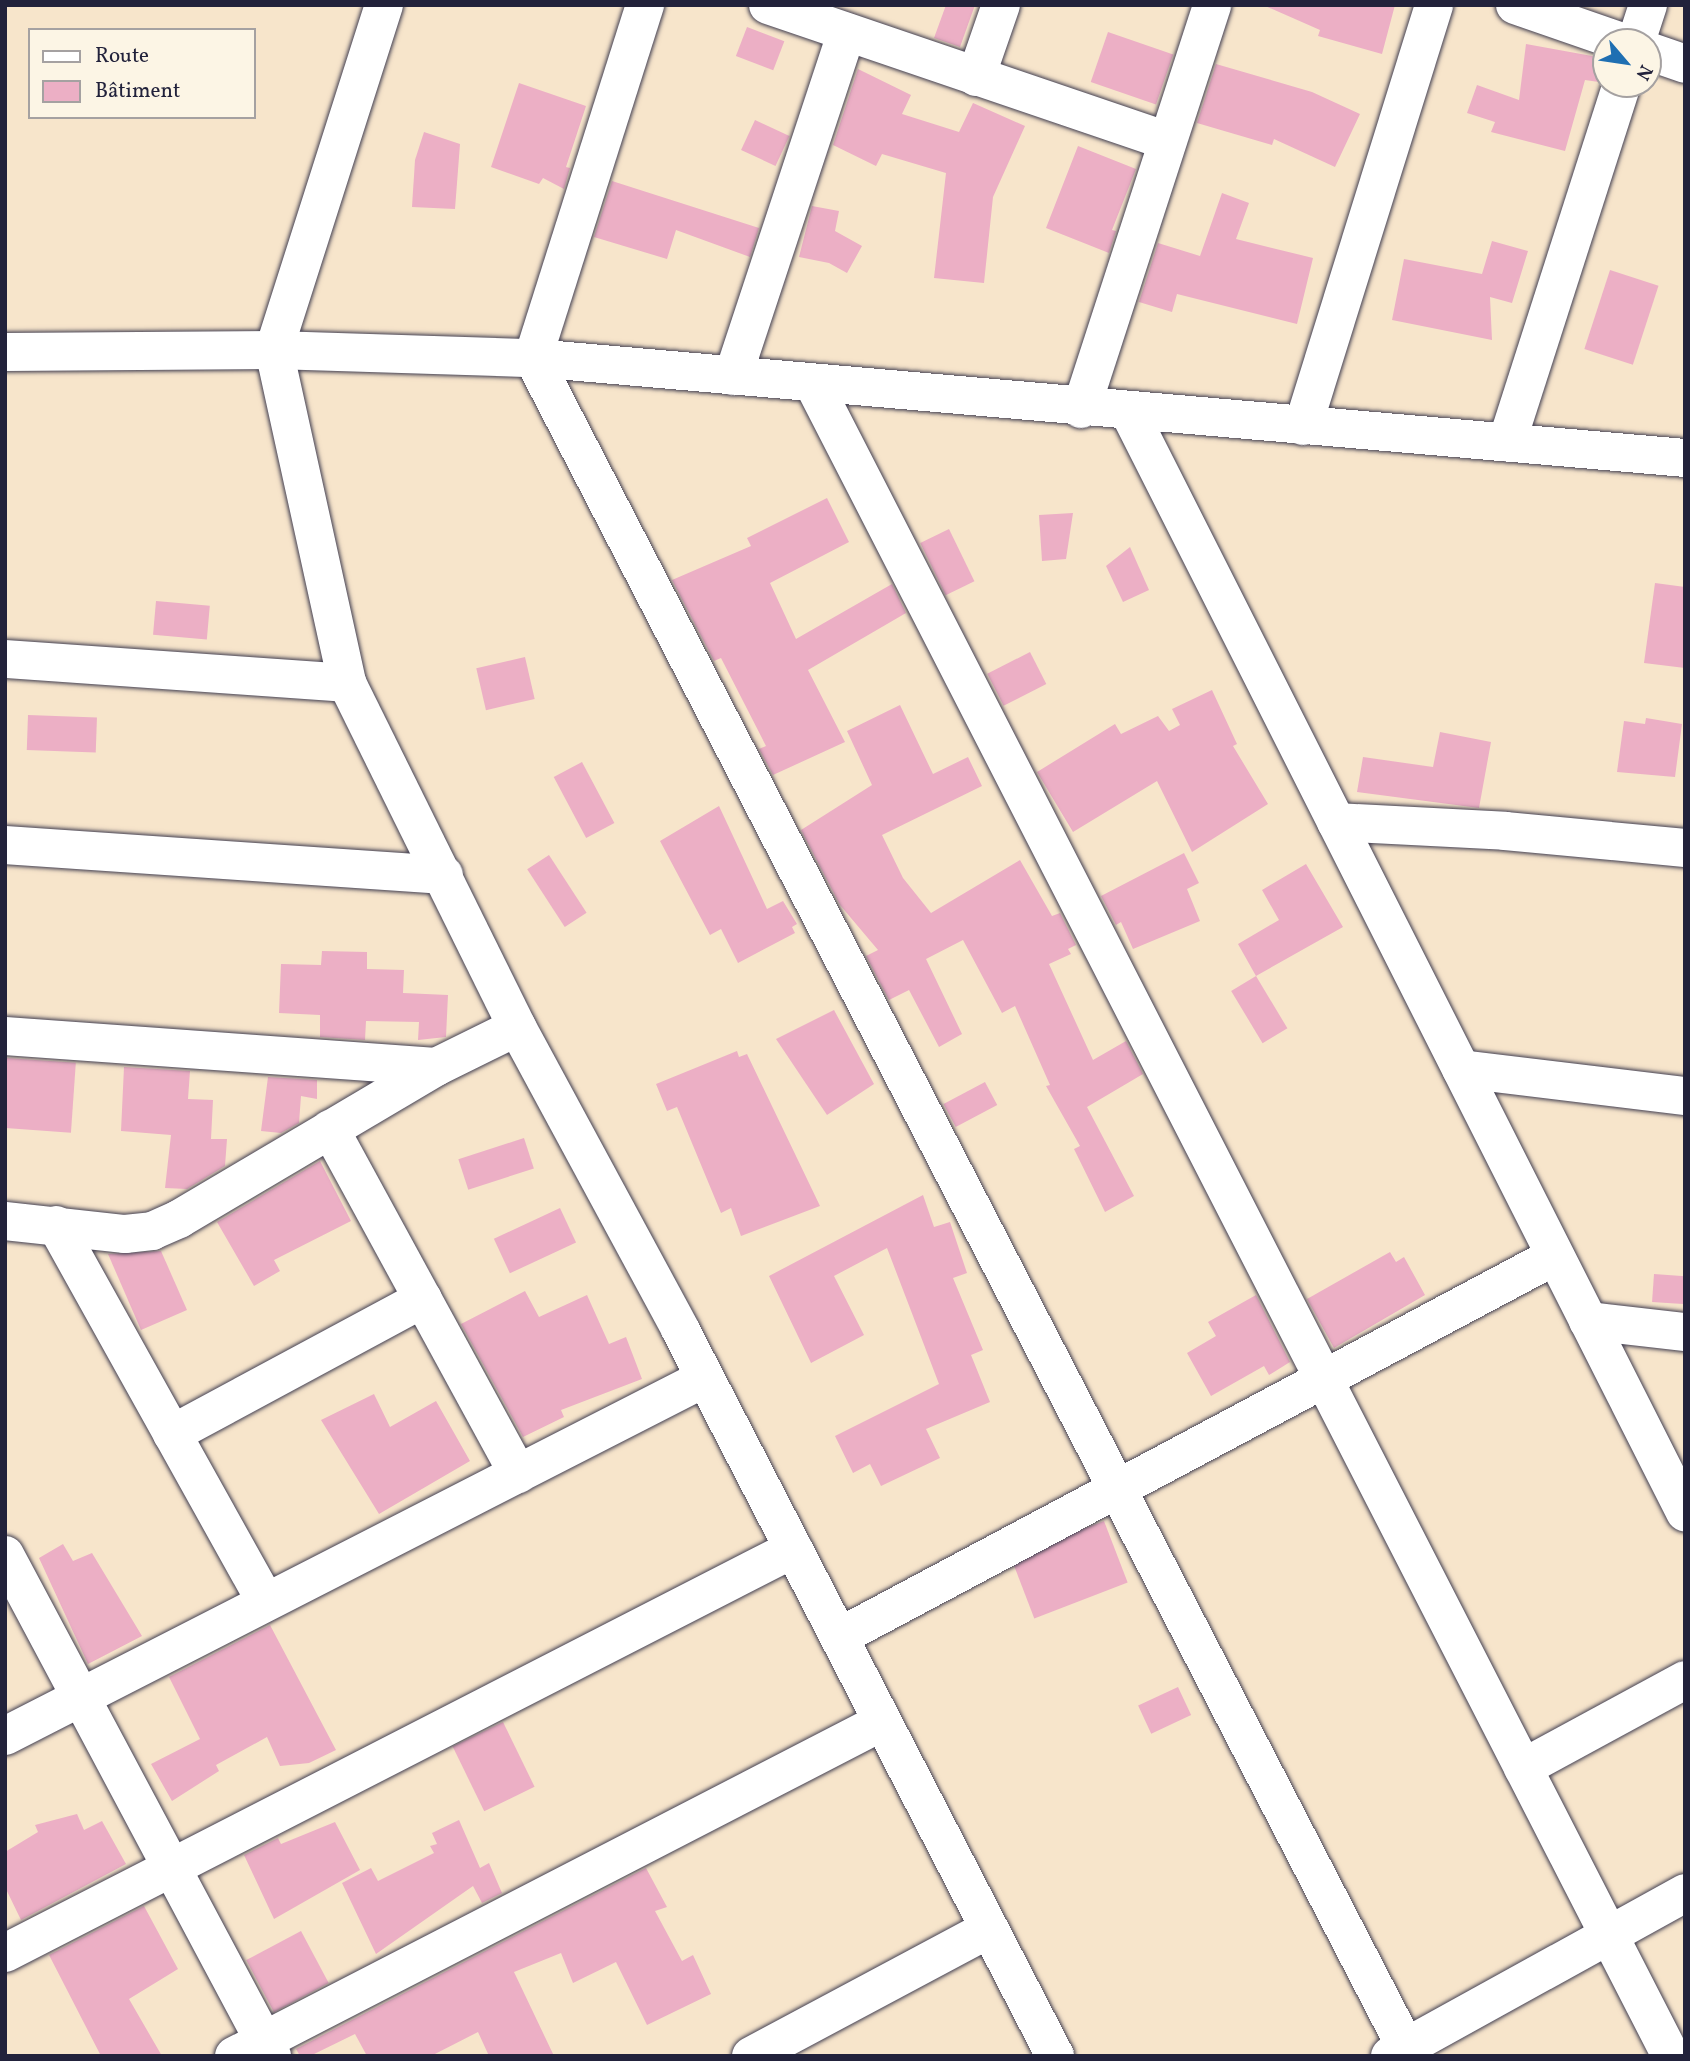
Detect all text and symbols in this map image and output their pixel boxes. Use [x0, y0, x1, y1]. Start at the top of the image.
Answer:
legend [28, 28, 256, 119]
north arrow [1592, 28, 1662, 98]
text: Route [95, 42, 149, 71]
text: N [1629, 60, 1658, 85]
text: Bâtiment [95, 77, 180, 106]

